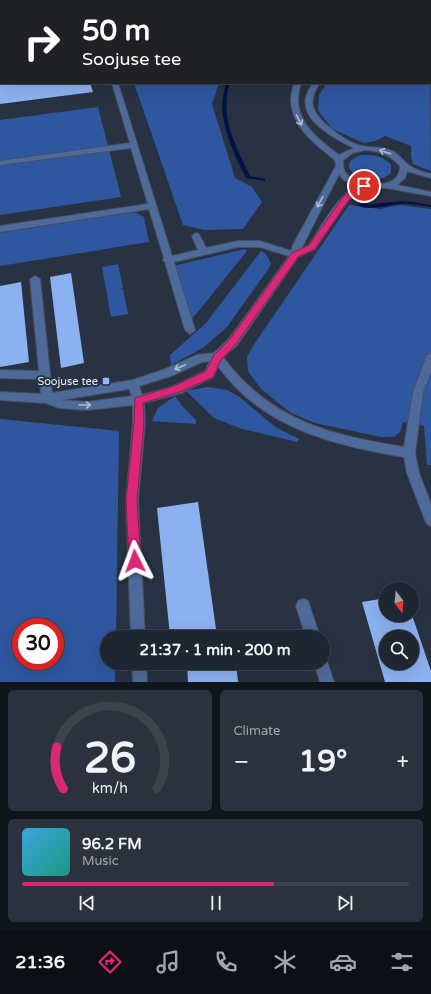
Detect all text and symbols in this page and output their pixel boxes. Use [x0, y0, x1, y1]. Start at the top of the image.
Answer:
text: 50 m [82, 14, 150, 48]
icon: right [16, 16, 68, 68]
text: Soojuse tee [82, 48, 181, 70]
one-way arrow [296, 114, 304, 126]
one-way arrow [379, 147, 391, 155]
pin [347, 169, 381, 203]
icon: arrive [353, 175, 375, 197]
one-way arrow [316, 196, 323, 208]
one-way arrow [175, 364, 187, 371]
place label: Soojuse tee [37, 375, 98, 388]
marker: Soojuse tee [101, 376, 111, 386]
one-way arrow [78, 402, 91, 409]
position arrow [114, 540, 156, 582]
north arrow [379, 582, 419, 622]
map controls [379, 582, 419, 670]
speed limit sign: 30 [12, 618, 64, 670]
button: search [379, 630, 419, 670]
text: 21:37 · 1 min · 200 m [140, 641, 290, 659]
text: Climate [234, 723, 280, 739]
text: 26 [84, 733, 136, 783]
text: 19° [298, 743, 347, 780]
text: − [234, 749, 249, 775]
text: + [397, 749, 409, 775]
text: km/h [92, 779, 128, 796]
text: 96.2 FM [82, 835, 142, 853]
text: Music [82, 853, 119, 869]
icon: previous [76, 892, 98, 914]
icon: pause [205, 892, 227, 914]
icon: next [334, 892, 356, 914]
icon: directions [96, 948, 124, 976]
icon: music [154, 948, 182, 976]
icon: phone [212, 948, 240, 976]
icon: climate [271, 948, 299, 976]
icon: car [329, 948, 357, 976]
icon: filters [388, 948, 416, 976]
text: 21:36 [15, 951, 65, 973]

